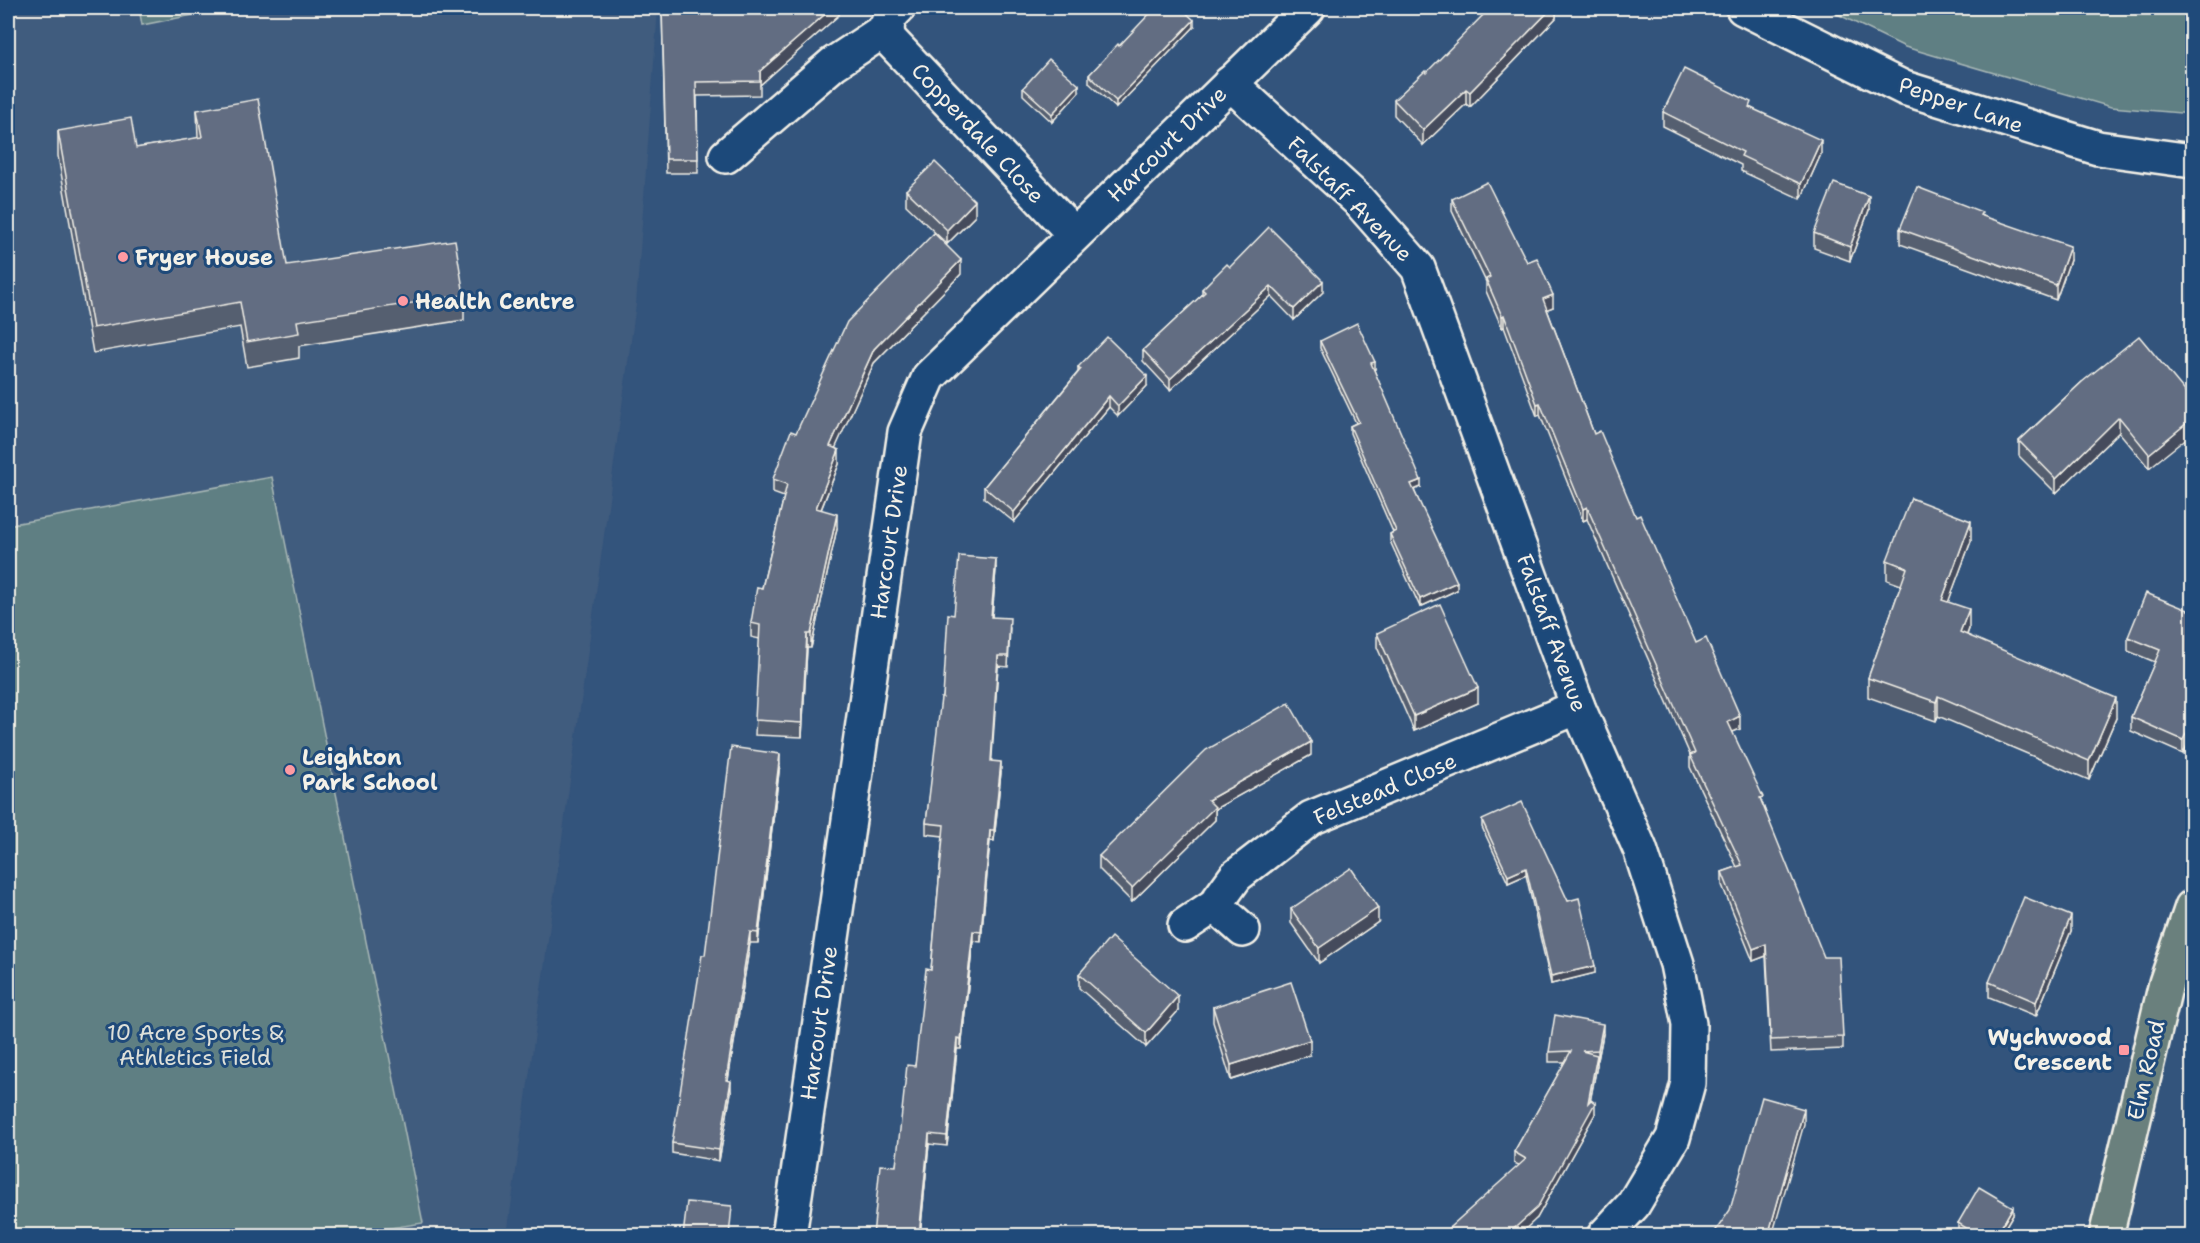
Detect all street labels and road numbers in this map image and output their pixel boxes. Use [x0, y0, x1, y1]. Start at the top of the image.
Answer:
street label: Copperdale Close [905, 56, 1051, 210]
street label: Pepper Lane [1895, 70, 2027, 140]
street label: Harcourt Drive [1101, 79, 1233, 209]
street label: Falstaff Avenue [1281, 130, 1419, 268]
street label: Harcourt Drive [864, 463, 914, 621]
street label: Falstaff Avenue [1510, 550, 1594, 716]
street label: Felstead Close [1309, 746, 1461, 832]
street label: Harcourt Drive [794, 944, 844, 1102]
street label: Elm Road [2120, 1017, 2172, 1123]

